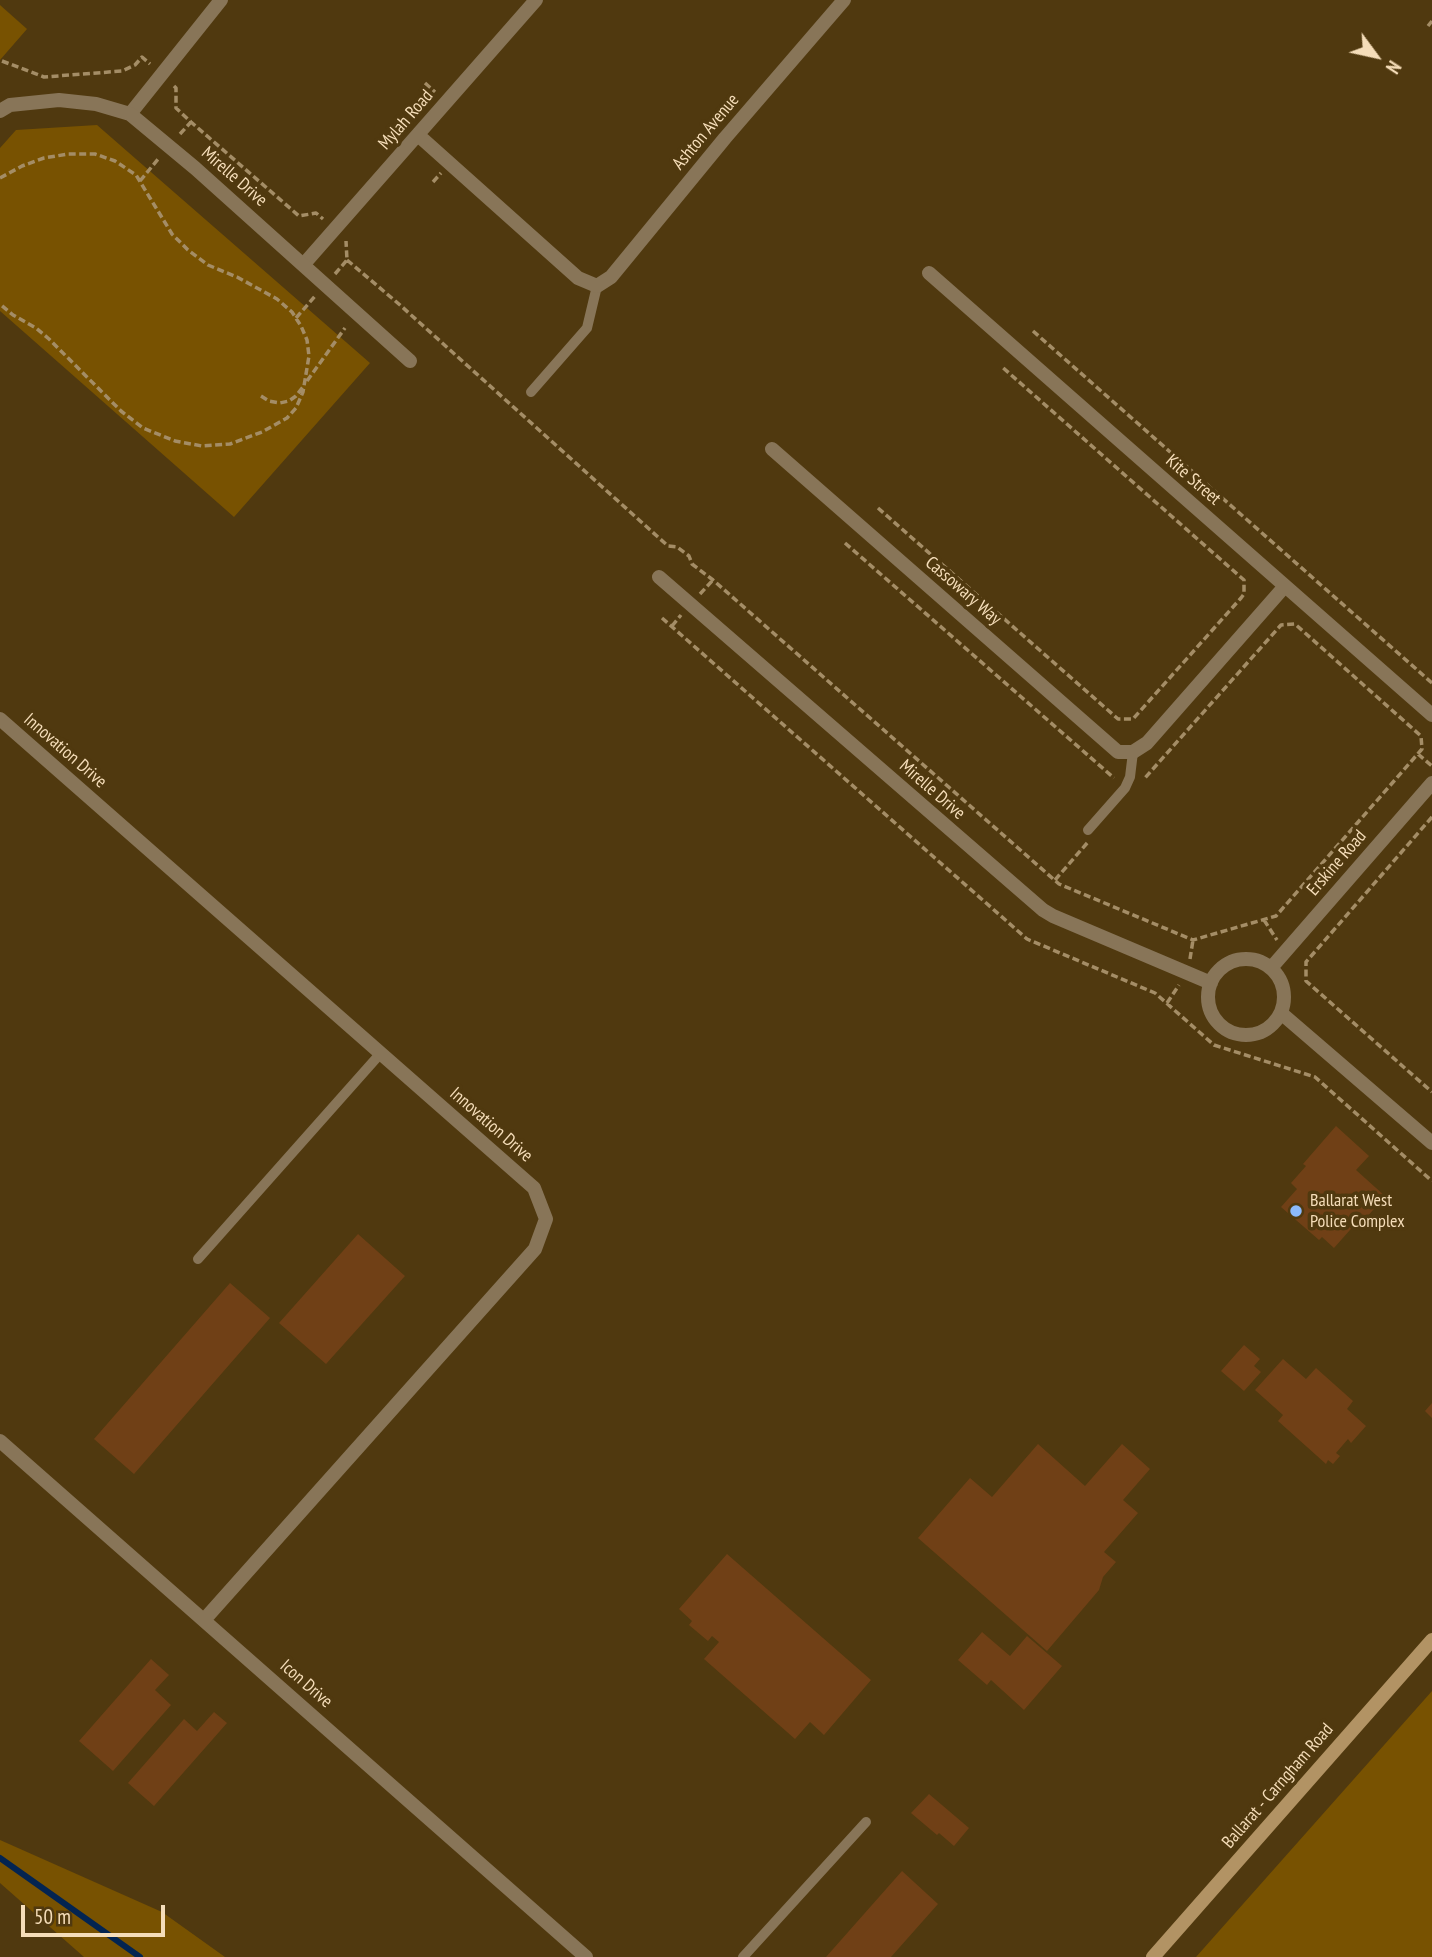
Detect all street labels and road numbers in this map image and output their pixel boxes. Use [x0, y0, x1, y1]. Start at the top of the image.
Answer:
street label: Mylah Road [374, 86, 438, 154]
street label: Ashton Avenue [668, 90, 744, 174]
street label: Mirelle Drive [197, 143, 271, 211]
street label: Kite Street [1161, 450, 1225, 510]
street label: Cassowary Way [921, 552, 1005, 630]
street label: Innovation Drive [19, 709, 111, 793]
street label: Mirelle Drive [895, 756, 969, 824]
street label: Erskine Road [1303, 826, 1371, 900]
street label: Innovation Drive [445, 1083, 537, 1167]
street label: Icon Drive [275, 1655, 337, 1713]
street label: Ballarat - Carngham Road [1218, 1719, 1338, 1853]

